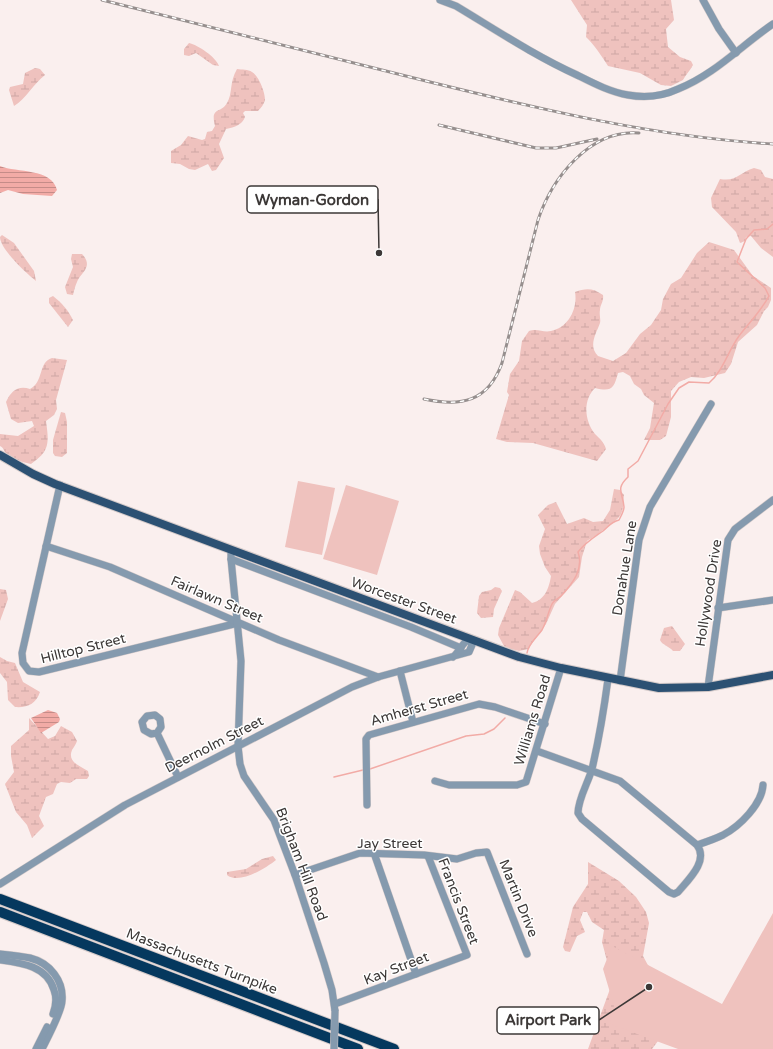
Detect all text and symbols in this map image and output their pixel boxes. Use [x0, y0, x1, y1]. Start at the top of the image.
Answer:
callout: Wyman-Gordon [247, 186, 378, 213]
text: Wyman-Gordon [255, 191, 369, 210]
street label: Donahue Lane [609, 519, 640, 617]
street label: Hollywood Drive [692, 538, 725, 648]
street label: Fairlawn Street [168, 572, 266, 627]
street label: Worcester Street [349, 573, 460, 628]
street label: Hilltop Street [39, 630, 128, 667]
street label: Williams Road [511, 673, 554, 768]
street label: Amherst Street [368, 685, 470, 730]
street label: Deernolm Street [162, 712, 267, 777]
street label: Brigham Hill Road [272, 805, 331, 923]
street label: Jay Street [357, 835, 423, 852]
street label: Francis Street [434, 856, 483, 947]
street label: Martin Drive [495, 857, 542, 940]
street label: Massachusetts Turnpike [124, 925, 280, 998]
street label: Kay Street [361, 948, 432, 989]
callout: Airport Park [497, 1007, 599, 1034]
text: Airport Park [505, 1011, 591, 1030]

